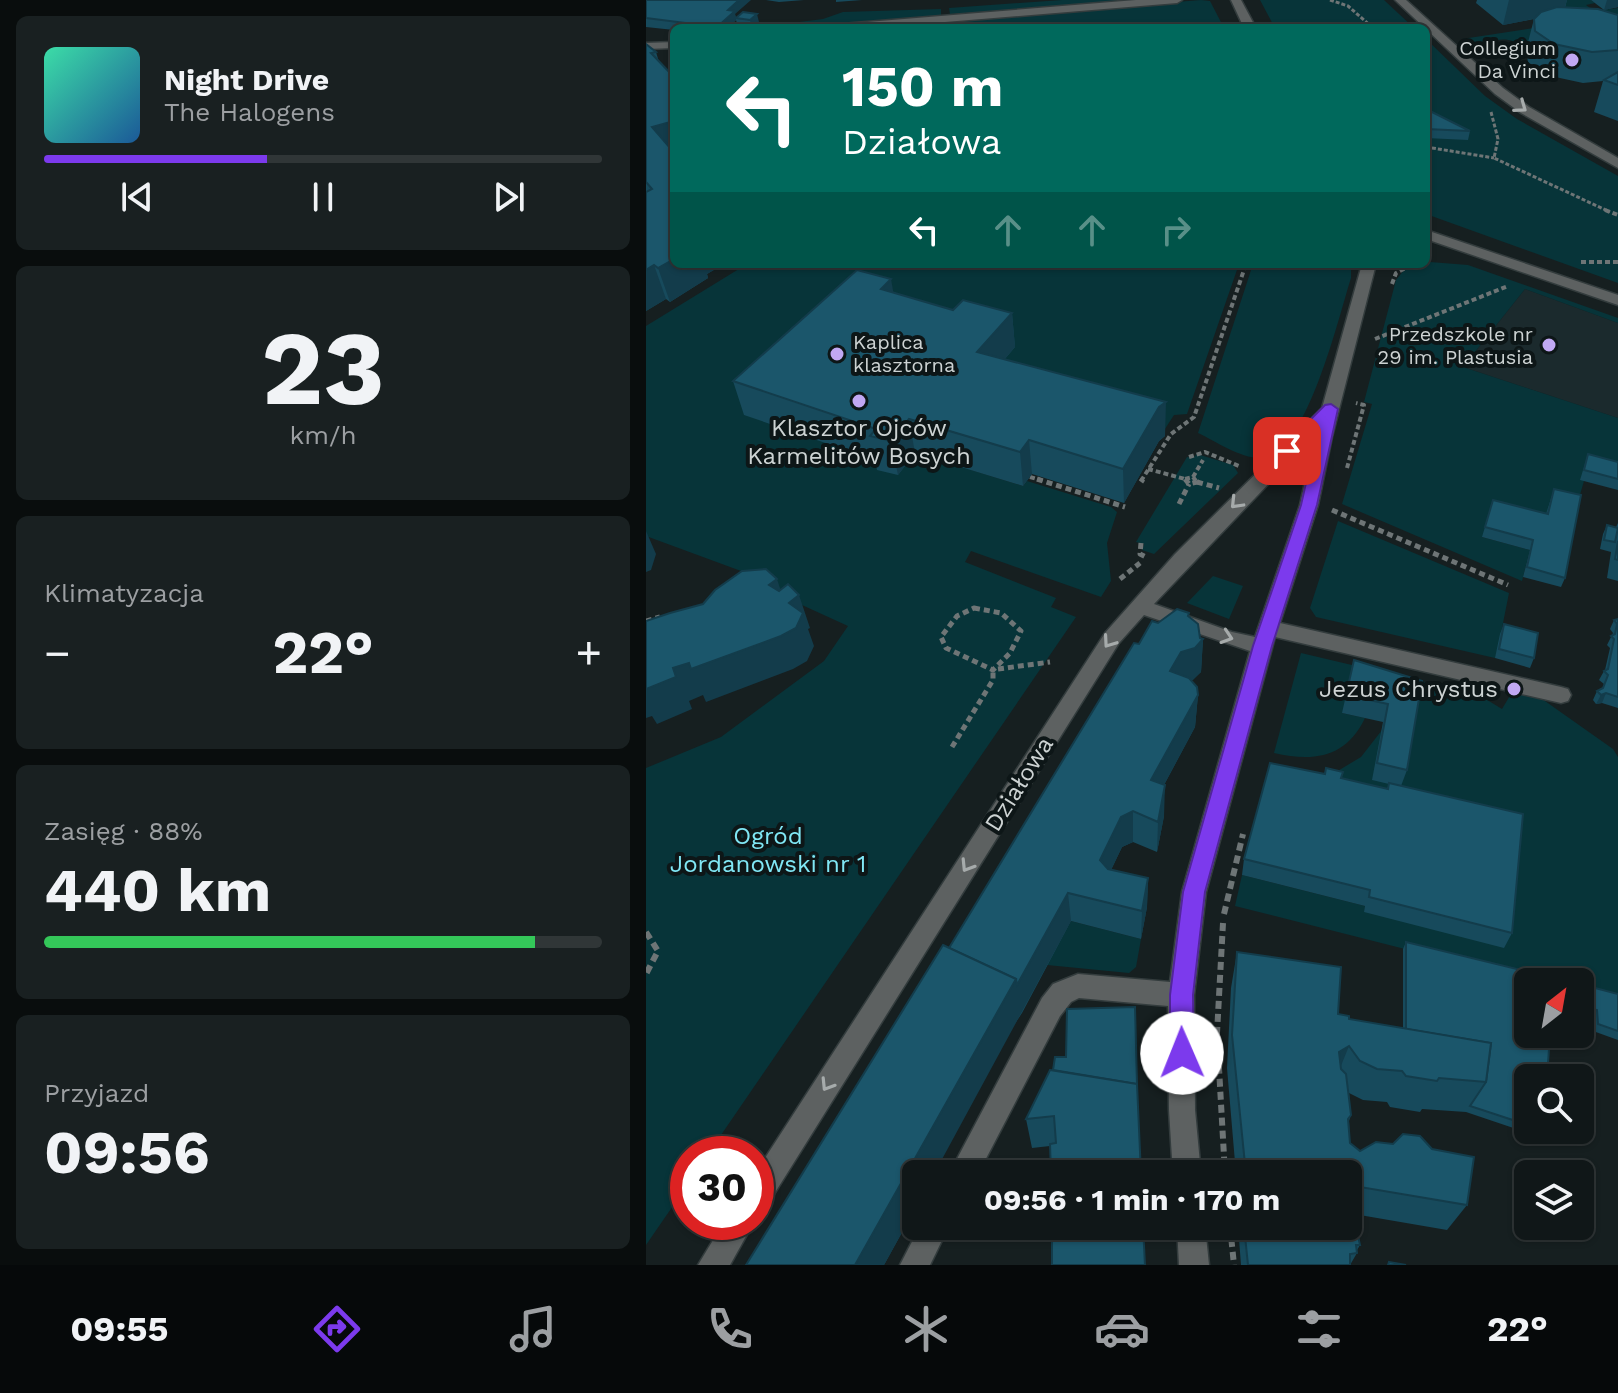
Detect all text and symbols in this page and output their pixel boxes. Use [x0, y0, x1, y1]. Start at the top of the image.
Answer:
place label: Collegium Da Vinci [1459, 36, 1556, 83]
marker: Collegium Da Vinci [1563, 51, 1581, 69]
text: 150 m [842, 54, 1004, 120]
icon: left [710, 56, 814, 160]
text: Night Drive [164, 62, 329, 97]
text: The Halogens [164, 97, 335, 127]
one-way arrow [1512, 97, 1527, 112]
text: Działowa [842, 121, 1001, 163]
icon: previous [115, 175, 159, 219]
icon: pause [301, 175, 345, 219]
icon: next [487, 175, 531, 219]
icon: left [902, 208, 946, 252]
icon: ahead [986, 208, 1030, 252]
icon: ahead [1070, 208, 1114, 252]
icon: right [1154, 208, 1198, 252]
text: 23 [261, 307, 385, 429]
place label: Przedszkole nr 29 im. Plastusia [1378, 322, 1533, 369]
place label: Kaplica klasztorna [853, 330, 955, 377]
marker: Przedszkole nr 29 im. Plastusia [1540, 336, 1558, 354]
marker: Kaplica klasztorna [828, 345, 846, 363]
marker: Klasztor Ojców Karmelitów Bosych [850, 392, 868, 410]
place label: Klasztor Ojców Karmelitów Bosych [747, 414, 971, 470]
pin [1253, 417, 1321, 485]
text: km/h [290, 420, 356, 450]
icon: arrive [1265, 429, 1309, 473]
one-way arrow [1230, 494, 1245, 508]
text: Klimatyzacja [44, 578, 204, 608]
text: 22° [272, 617, 374, 688]
text: − [44, 627, 71, 679]
text: + [575, 627, 602, 679]
one-way arrow [1219, 628, 1233, 644]
one-way arrow [1104, 634, 1119, 648]
place label: Jezus Chrystus [1319, 675, 1498, 703]
marker: Jezus Chrystus [1505, 680, 1523, 698]
street label: Działowa [979, 732, 1059, 836]
text: Zasięg · 88% [44, 816, 202, 846]
park label: Ogród Jordanowski nr 1 [670, 822, 866, 878]
text: 440 km [44, 855, 271, 926]
one-way arrow [961, 857, 976, 872]
north arrow [1514, 968, 1594, 1048]
map controls [1514, 968, 1594, 1240]
position arrow [1140, 1011, 1224, 1095]
button: search [1514, 1064, 1594, 1144]
one-way arrow [822, 1076, 837, 1091]
text: Przyjazd [44, 1078, 149, 1108]
text: 09:56 [44, 1117, 210, 1188]
speed limit sign: 30 [670, 1136, 774, 1240]
button: layers [1514, 1160, 1594, 1240]
text: 09:56 · 1 min · 170 m [984, 1182, 1280, 1217]
icon: directions [309, 1301, 365, 1357]
icon: music [505, 1301, 561, 1357]
icon: phone [702, 1301, 758, 1357]
icon: climate [898, 1301, 954, 1357]
icon: car [1094, 1301, 1150, 1357]
icon: filters [1291, 1301, 1347, 1357]
text: 09:55 [70, 1308, 168, 1350]
text: 22° [1487, 1308, 1548, 1350]

